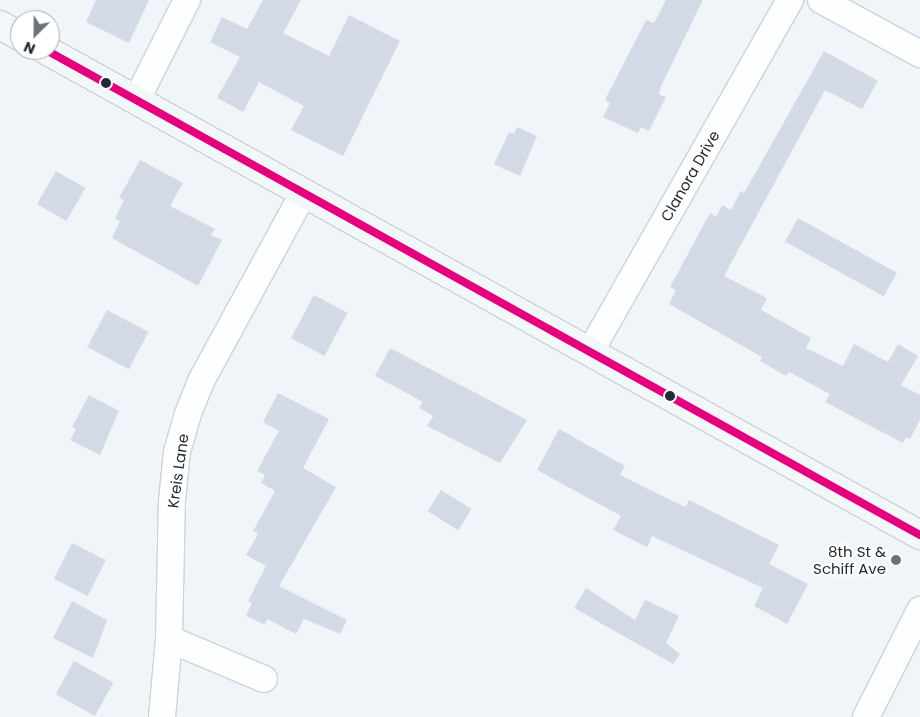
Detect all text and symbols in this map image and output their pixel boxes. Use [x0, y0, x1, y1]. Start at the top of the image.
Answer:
north arrow [10, 10, 60, 60]
text: N [21, 37, 38, 59]
unlabelled marker [101, 78, 111, 88]
street label: Clanora Drive [657, 127, 723, 225]
unlabelled marker [665, 391, 675, 401]
street label: Kreis Lane [164, 433, 192, 509]
place label: 8th St & Schiff Ave [813, 542, 886, 577]
marker: 8th St & Schiff Ave [890, 554, 902, 566]

